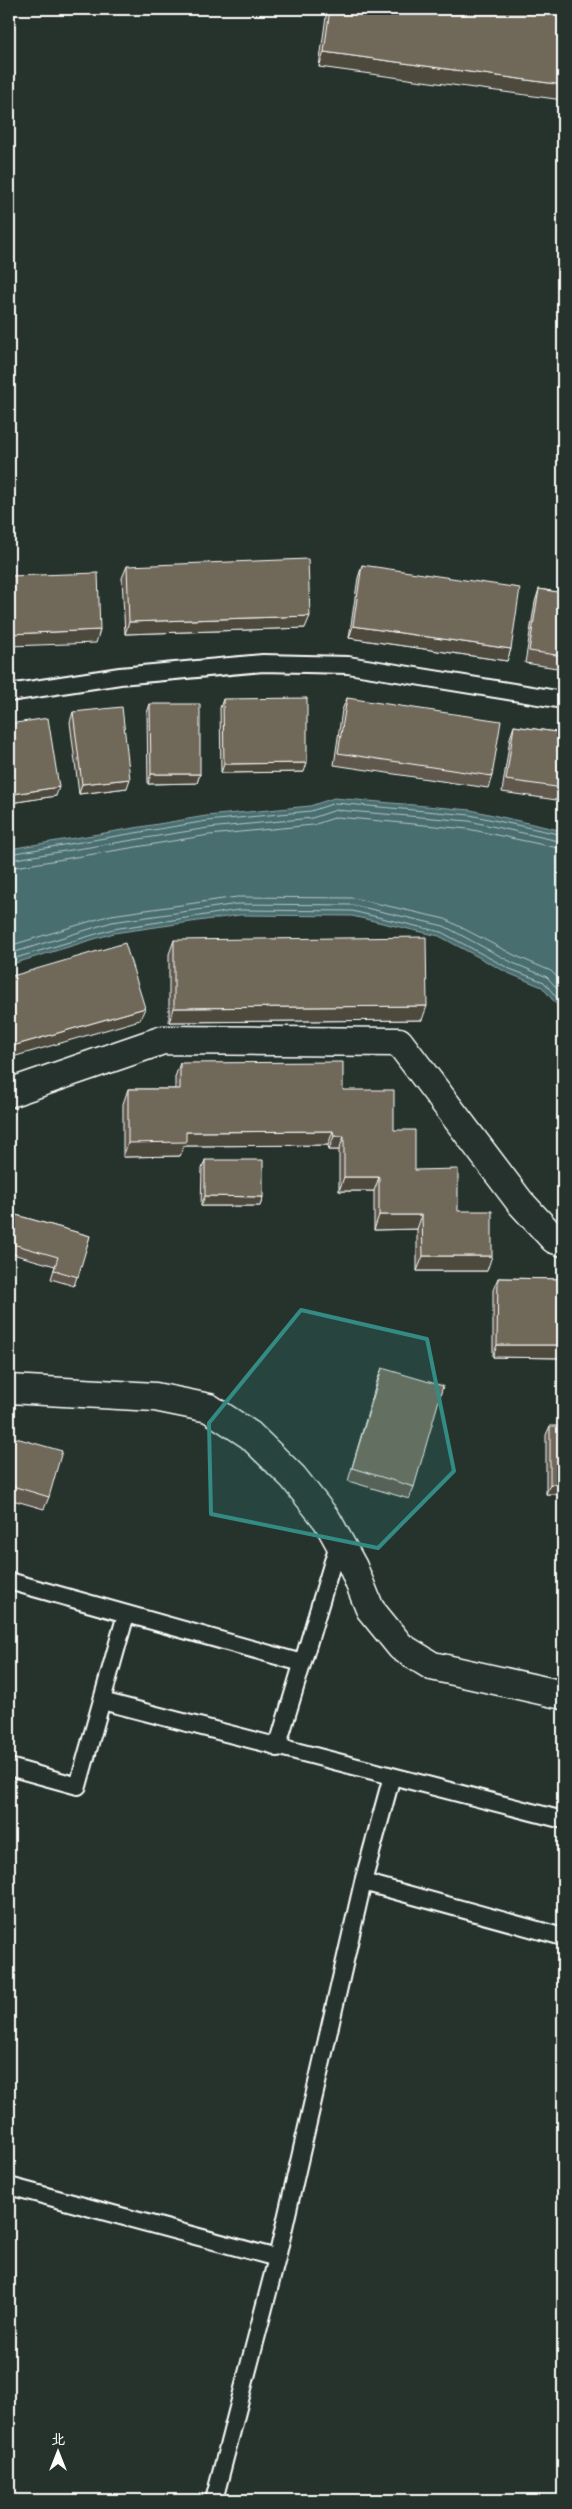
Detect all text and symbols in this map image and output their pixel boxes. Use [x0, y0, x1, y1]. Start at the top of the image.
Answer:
north arrow [32, 2426, 82, 2476]
text: 北 [51, 2431, 65, 2448]

